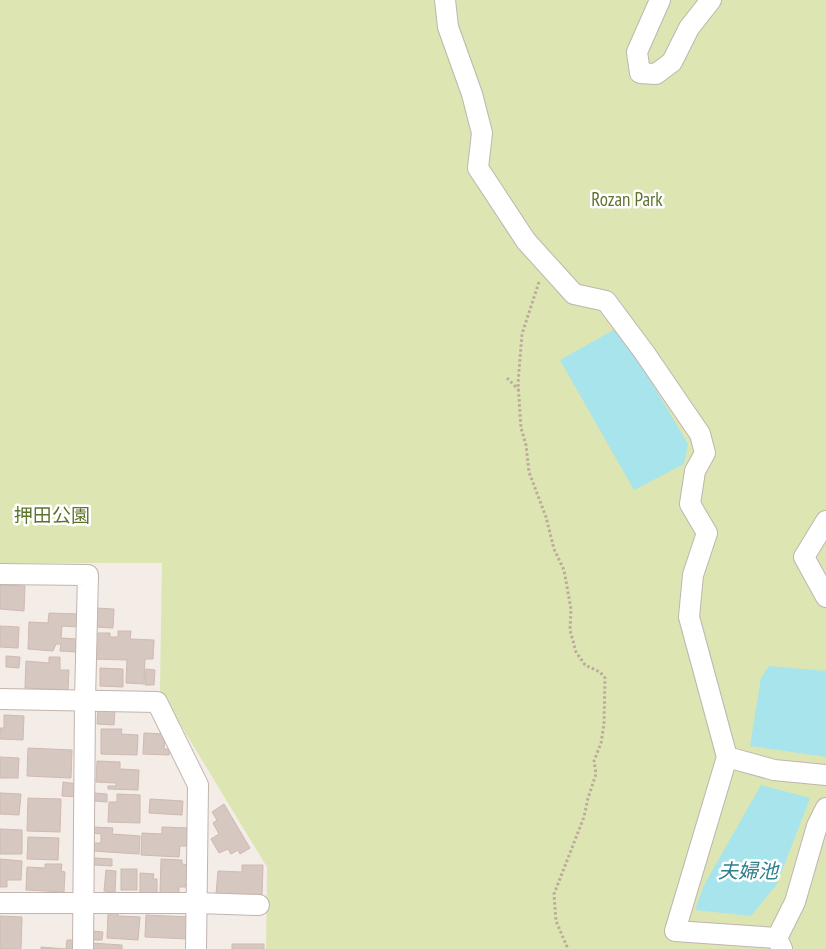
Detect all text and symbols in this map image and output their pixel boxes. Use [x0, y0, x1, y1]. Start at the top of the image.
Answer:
park label: Rozan Park [591, 187, 663, 211]
park label: 押田公園 [14, 503, 90, 527]
water label: 夫婦池 [718, 858, 780, 884]

